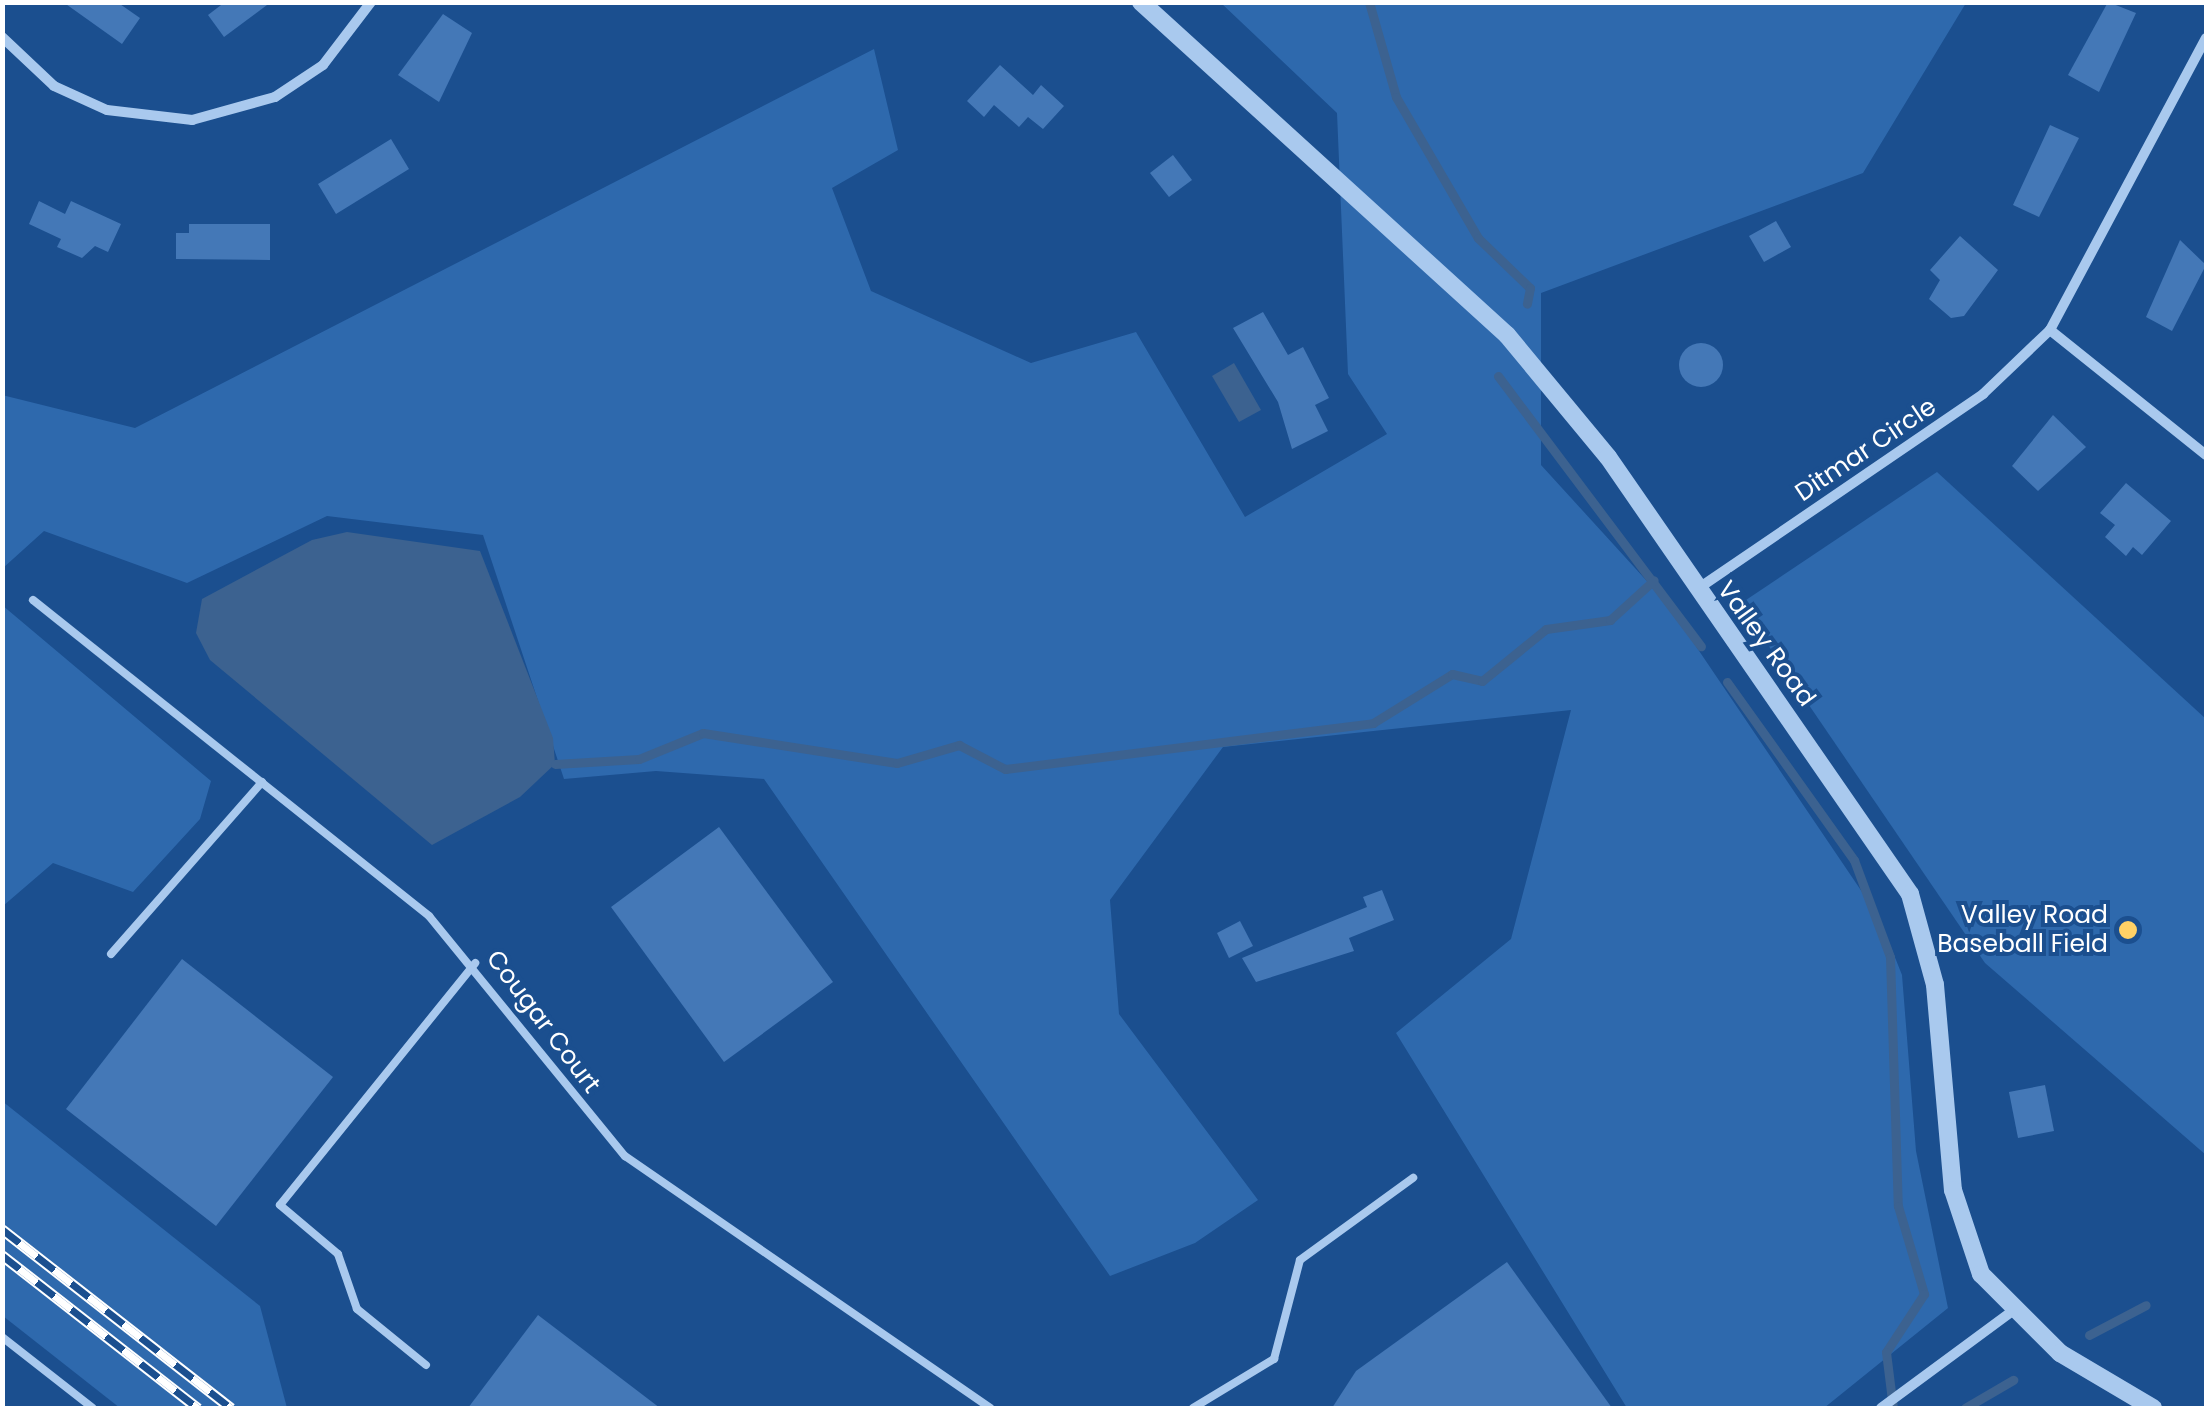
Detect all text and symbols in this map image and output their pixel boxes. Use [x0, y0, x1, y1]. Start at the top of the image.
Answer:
street label: Ditmar Circle [1790, 392, 1942, 508]
street label: Valley Road [1711, 576, 1821, 712]
place label: Valley Road Baseball Field [1937, 901, 2108, 960]
marker: Valley Road Baseball Field [2117, 919, 2139, 941]
street label: Cougar Court [480, 945, 606, 1099]

